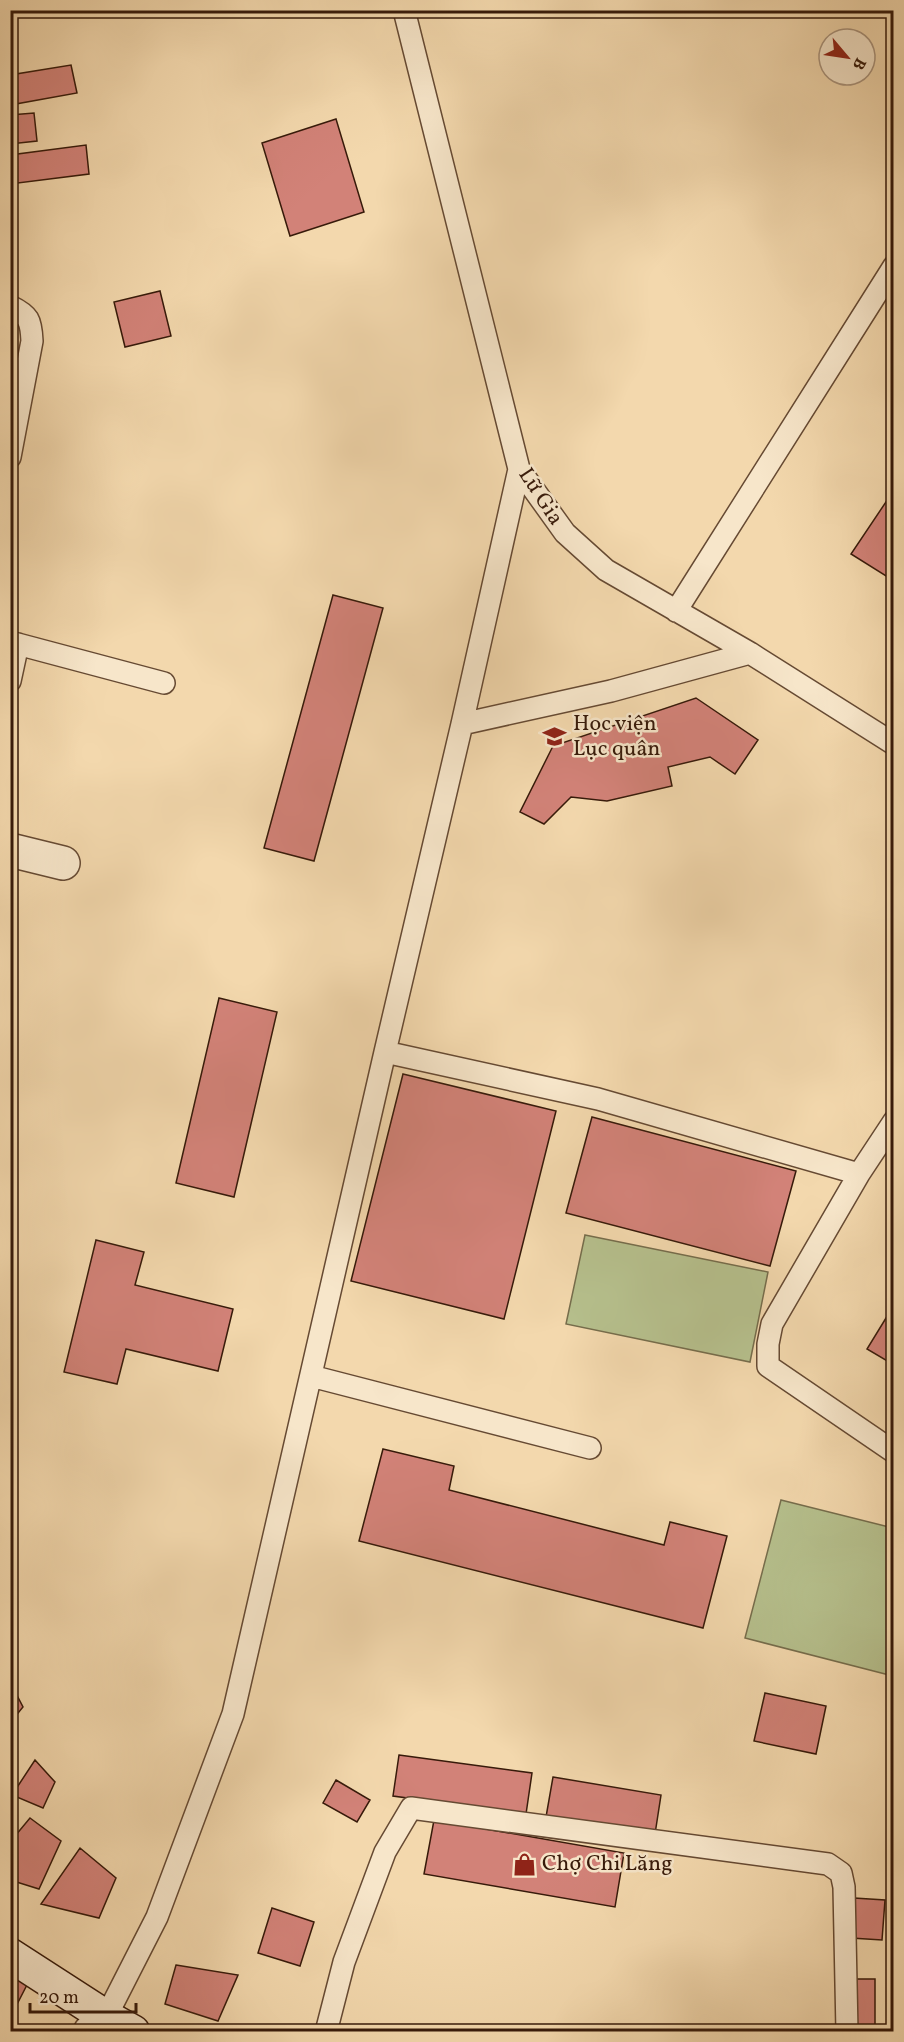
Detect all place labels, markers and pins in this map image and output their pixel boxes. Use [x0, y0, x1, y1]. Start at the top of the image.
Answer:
place label: Học viện Lục quân [573, 709, 660, 765]
school or university icon: Học viện Lục quân [542, 724, 568, 750]
place label: Chợ Chi Lăng [542, 1849, 672, 1880]
shop icon: Chợ Chi Lăng [511, 1851, 537, 1877]

